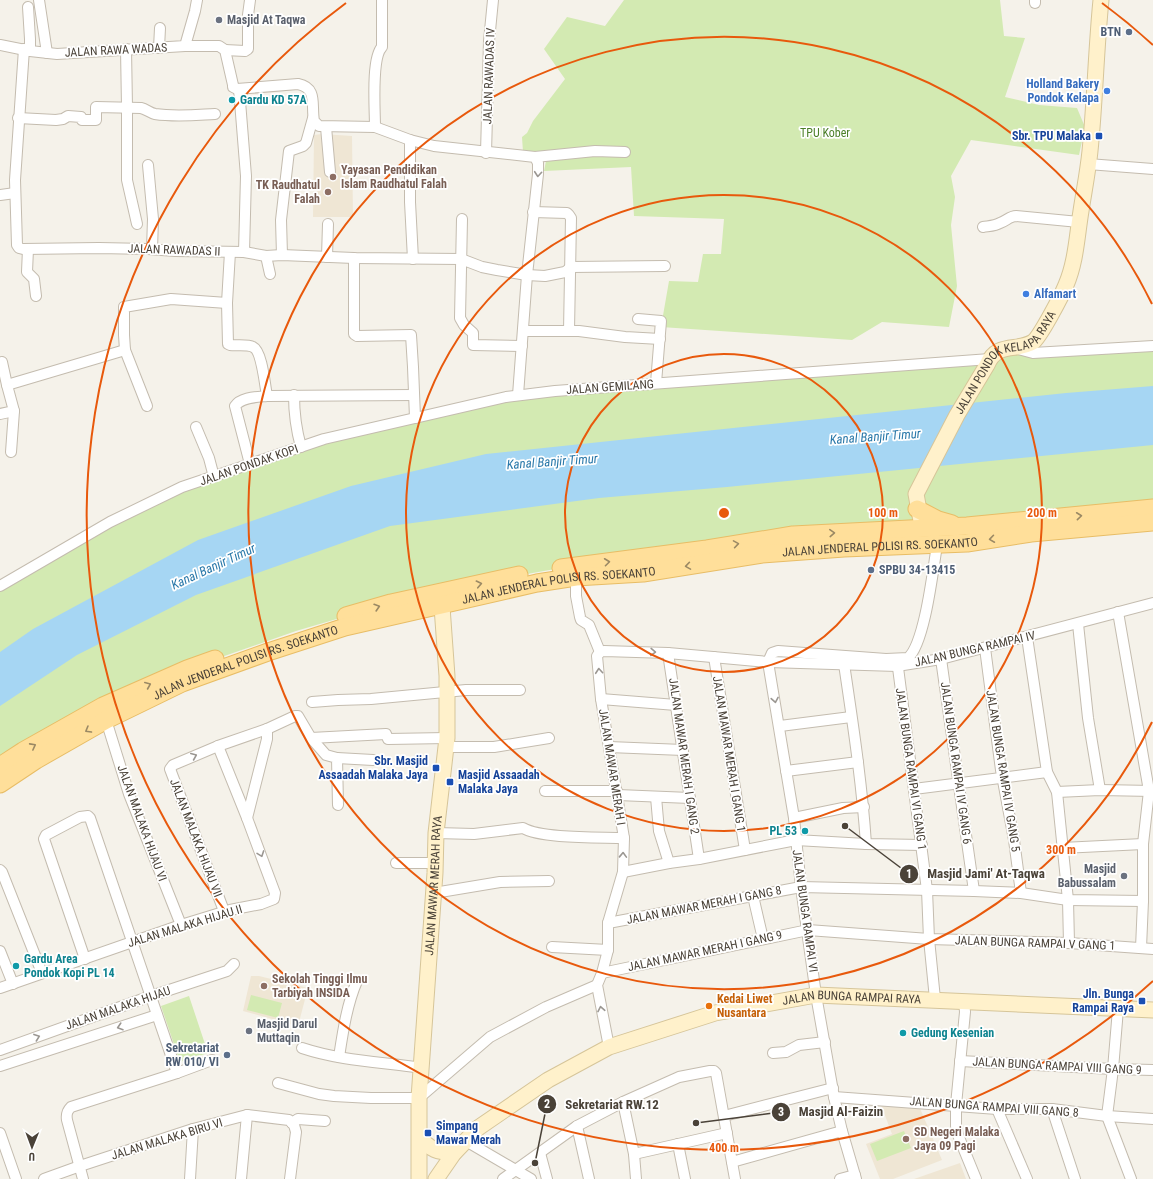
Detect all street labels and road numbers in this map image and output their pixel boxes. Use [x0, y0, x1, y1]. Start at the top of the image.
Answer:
street label: JALAN RAWADAS IV [480, 27, 498, 124]
street label: JALAN RAWA WADAS [64, 40, 168, 60]
street label: JALAN RAWADAS II [127, 241, 221, 259]
street label: JALAN PONDOK KELAPA RAYA [952, 308, 1059, 417]
street label: JALAN GEMILANG [566, 377, 654, 397]
street label: JALAN PONDAK KOPI [198, 442, 300, 488]
street label: JALAN JENDERAL POLISI RS. SOEKANTO [782, 534, 979, 560]
street label: JALAN JENDERAL POLISI RS. SOEKANTO [461, 564, 657, 607]
street label: JALAN JENDERAL POLISI RS. SOEKANTO [151, 623, 340, 703]
street label: JALAN BUNGA RAMPAI IV [913, 628, 1037, 670]
street label: JALAN MAWAR MERAH I GANG 1 [710, 675, 748, 833]
street label: JALAN MAWAR MERAH I GANG 2 [666, 677, 702, 835]
street label: JALAN BUNGA RAMPAI IV GANG 6 [938, 681, 974, 845]
street label: JALAN BUNGA RAMPAI VI GANG 1 [893, 687, 929, 851]
street label: JALAN BUNGA RAMPAI IV GANG 5 [983, 689, 1023, 853]
street label: JALAN MAWAR MERAH I [596, 708, 628, 826]
street label: JALAN MALAKA HIJAU VI [114, 763, 170, 883]
street label: JALAN MALAKA HIJAU VII [167, 777, 225, 899]
street label: JALAN MAWAR MERAH RAYA [422, 815, 445, 956]
street label: JALAN BUNGA RAMPAI VI [789, 849, 821, 973]
street label: JALAN MAWAR MERAH I GANG 8 [625, 883, 783, 927]
street label: JALAN MALAKA HIJAU II [126, 902, 244, 950]
street label: JALAN MAWAR MERAH I GANG 9 [626, 928, 784, 974]
street label: JALAN BUNGA RAMPAI V GANG 1 [955, 933, 1115, 953]
street label: JALAN MALAKA HIJAU [64, 983, 173, 1033]
street label: JALAN BUNGA RAMPAI RAYA [781, 988, 922, 1008]
street label: JALAN BUNGA RAMPAI VIII GANG 9 [972, 1055, 1142, 1077]
street label: JALAN BUNGA RAMPAI VIII GANG 8 [909, 1094, 1079, 1120]
street label: JALAN MALAKA BIRU VI [110, 1115, 224, 1163]

